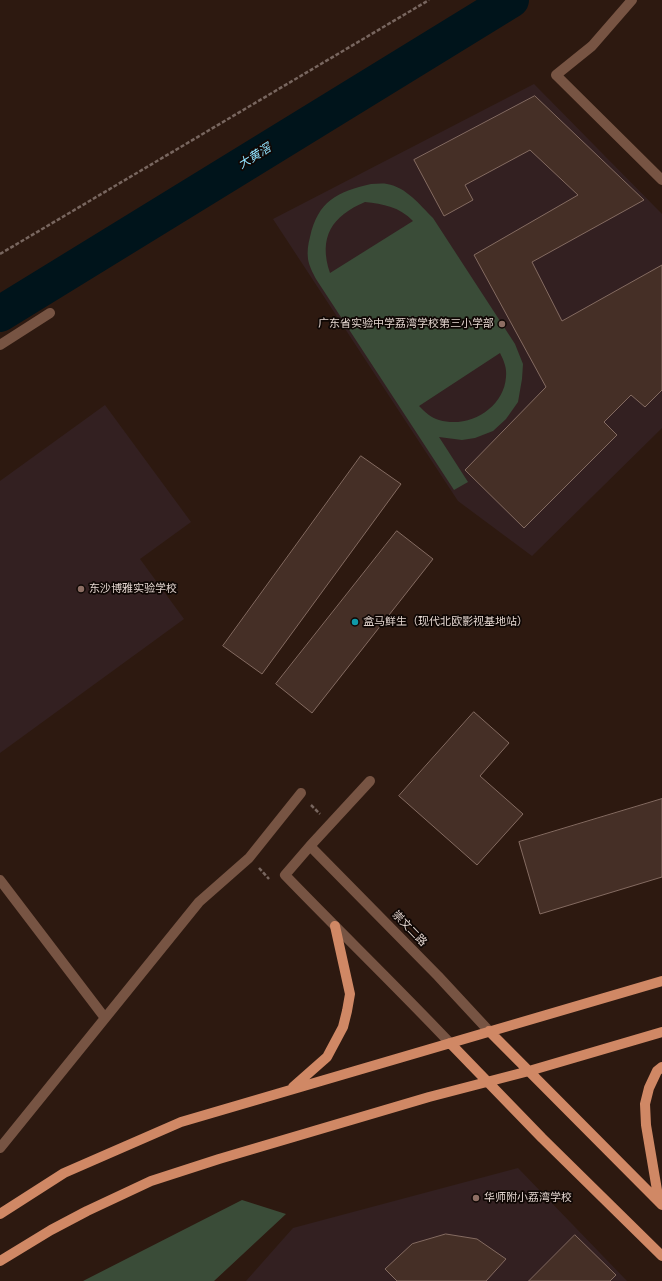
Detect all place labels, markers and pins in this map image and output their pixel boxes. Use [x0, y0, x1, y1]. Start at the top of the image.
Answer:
place label: 广东省实验中学荔湾学校第三小学部 [318, 317, 494, 331]
marker: 广东省实验中学荔湾学校第三小学部 [497, 319, 507, 329]
place label: 东沙博雅实验学校 [89, 582, 177, 596]
marker: 东沙博雅实验学校 [76, 584, 86, 594]
place label: 盒马鲜生（现代北欧影视基地站） [363, 615, 528, 629]
marker: 盒马鲜生（现代北欧影视基地站） [350, 617, 360, 627]
place label: 华师附小荔湾学校 [484, 1191, 572, 1205]
marker: 华师附小荔湾学校 [471, 1193, 481, 1203]

